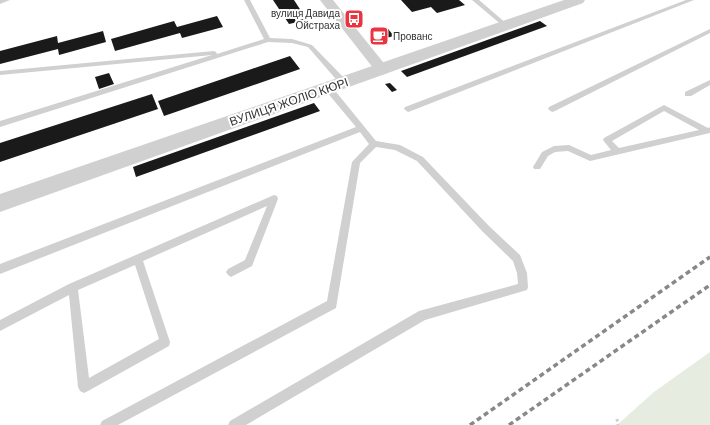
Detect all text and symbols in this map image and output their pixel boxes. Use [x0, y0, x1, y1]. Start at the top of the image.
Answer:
place label: вулиця Давида Ойстраха [271, 7, 340, 31]
bus stop icon: вулиця Давида Ойстраха [343, 8, 365, 30]
cafe icon: Прованс [368, 25, 390, 47]
place label: Прованс [393, 30, 433, 42]
street label: ВУЛИЦЯ ЖОЛІО КЮРІ [227, 74, 350, 129]

